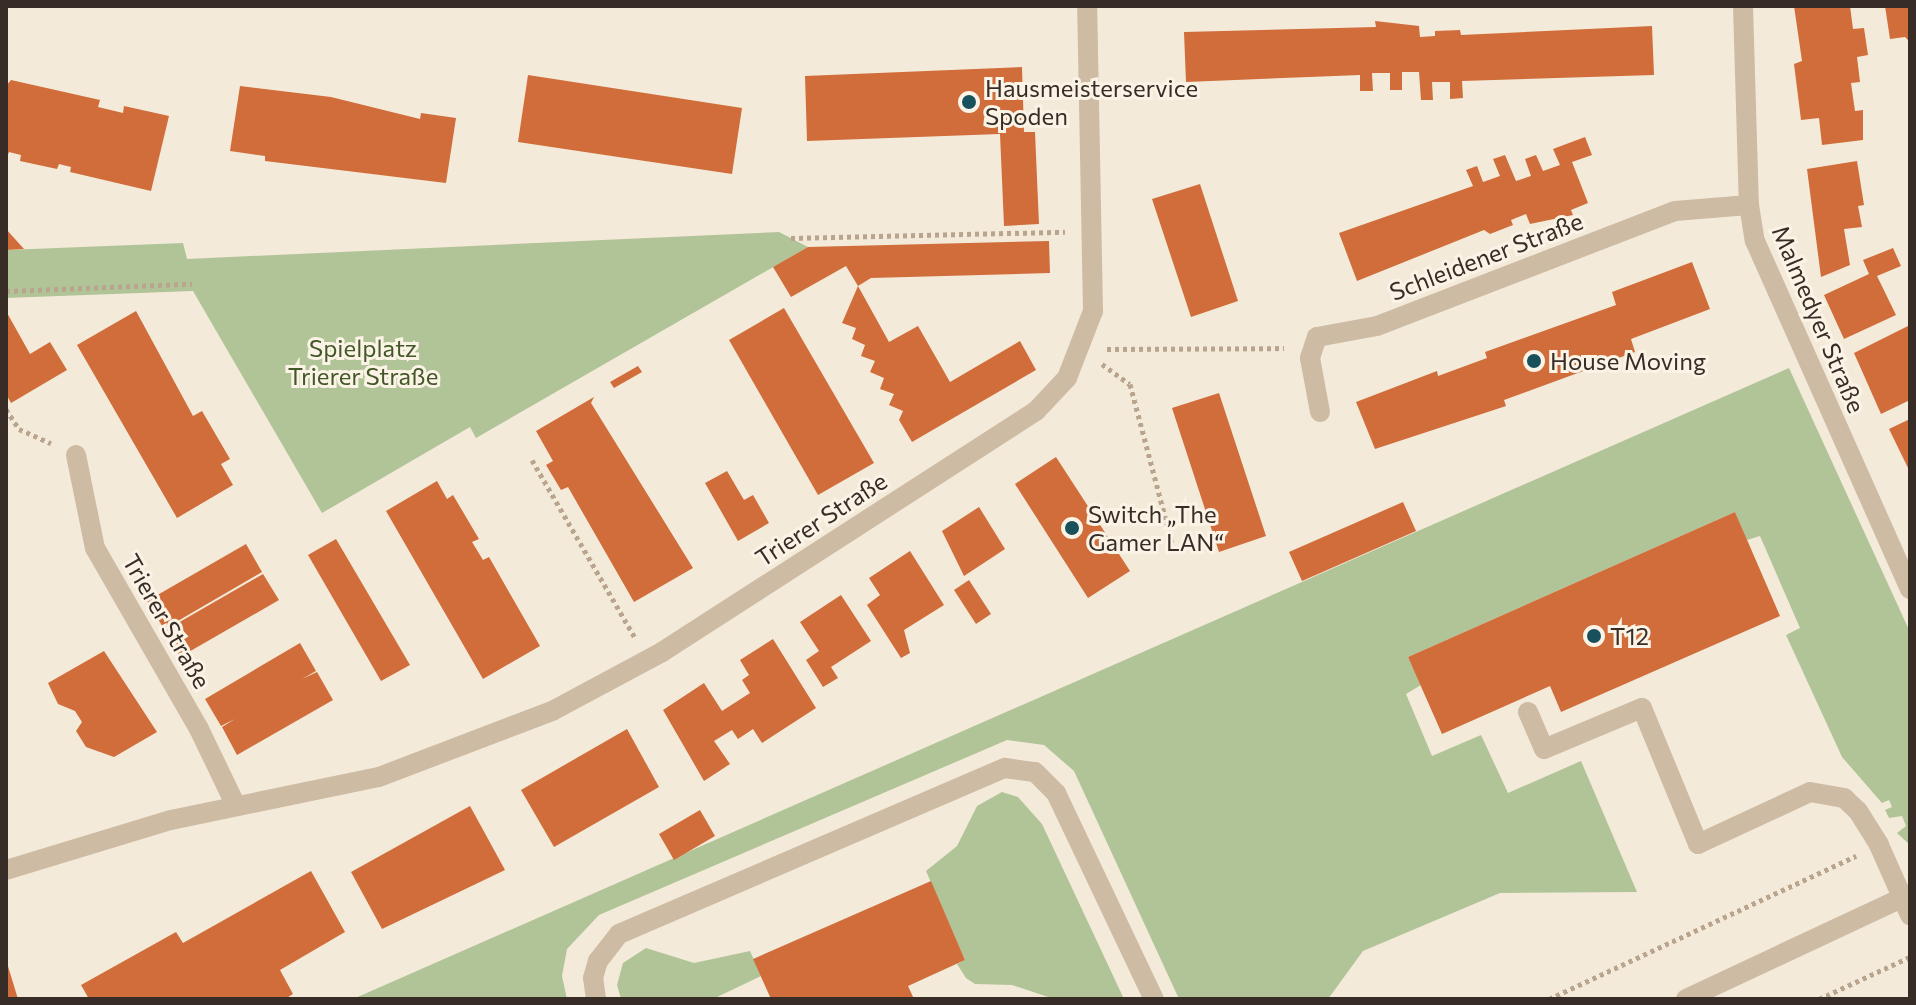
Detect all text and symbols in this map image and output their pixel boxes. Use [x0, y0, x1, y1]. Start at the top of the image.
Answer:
place label: Hausmeisterservice Spoden [985, 74, 1198, 130]
marker: Hausmeisterservice Spoden [960, 93, 978, 111]
street label: Schleidener Straße [1385, 206, 1587, 306]
street label: Malmedyer Straße [1767, 221, 1871, 417]
park label: Spielplatz Trierer Straße [288, 334, 438, 390]
place label: House Moving [1550, 347, 1706, 375]
marker: House Moving [1525, 352, 1543, 370]
street label: Trierer Straße [750, 466, 892, 572]
place label: Switch „The Gamer LAN“ [1088, 500, 1224, 556]
marker: Switch „The Gamer LAN“ [1063, 519, 1081, 537]
street label: Trierer Straße [117, 549, 217, 693]
place label: T12 [1610, 622, 1649, 650]
marker: T12 [1585, 627, 1603, 645]

